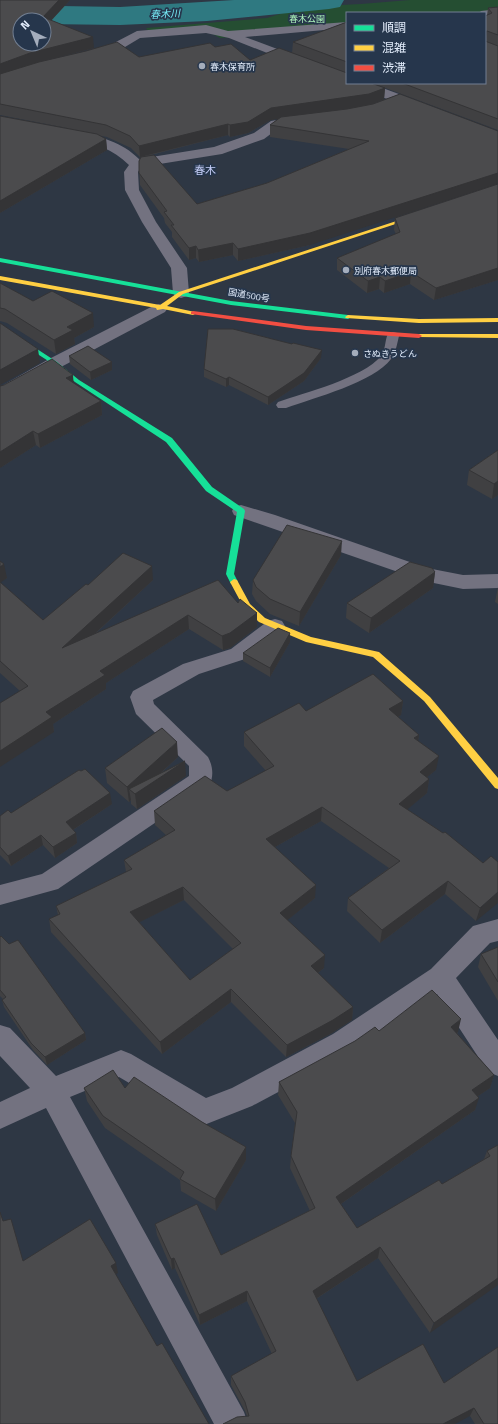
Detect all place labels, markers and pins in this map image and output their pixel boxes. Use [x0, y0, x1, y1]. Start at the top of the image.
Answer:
place label: 春木保育所 [210, 60, 255, 73]
marker: 春木保育所 [197, 61, 207, 71]
place label: 別府春木郵便局 [354, 264, 417, 277]
marker: 別府春木郵便局 [341, 265, 351, 275]
place label: さぬきうどん [363, 347, 417, 360]
marker: さぬきうどん [350, 348, 360, 358]

